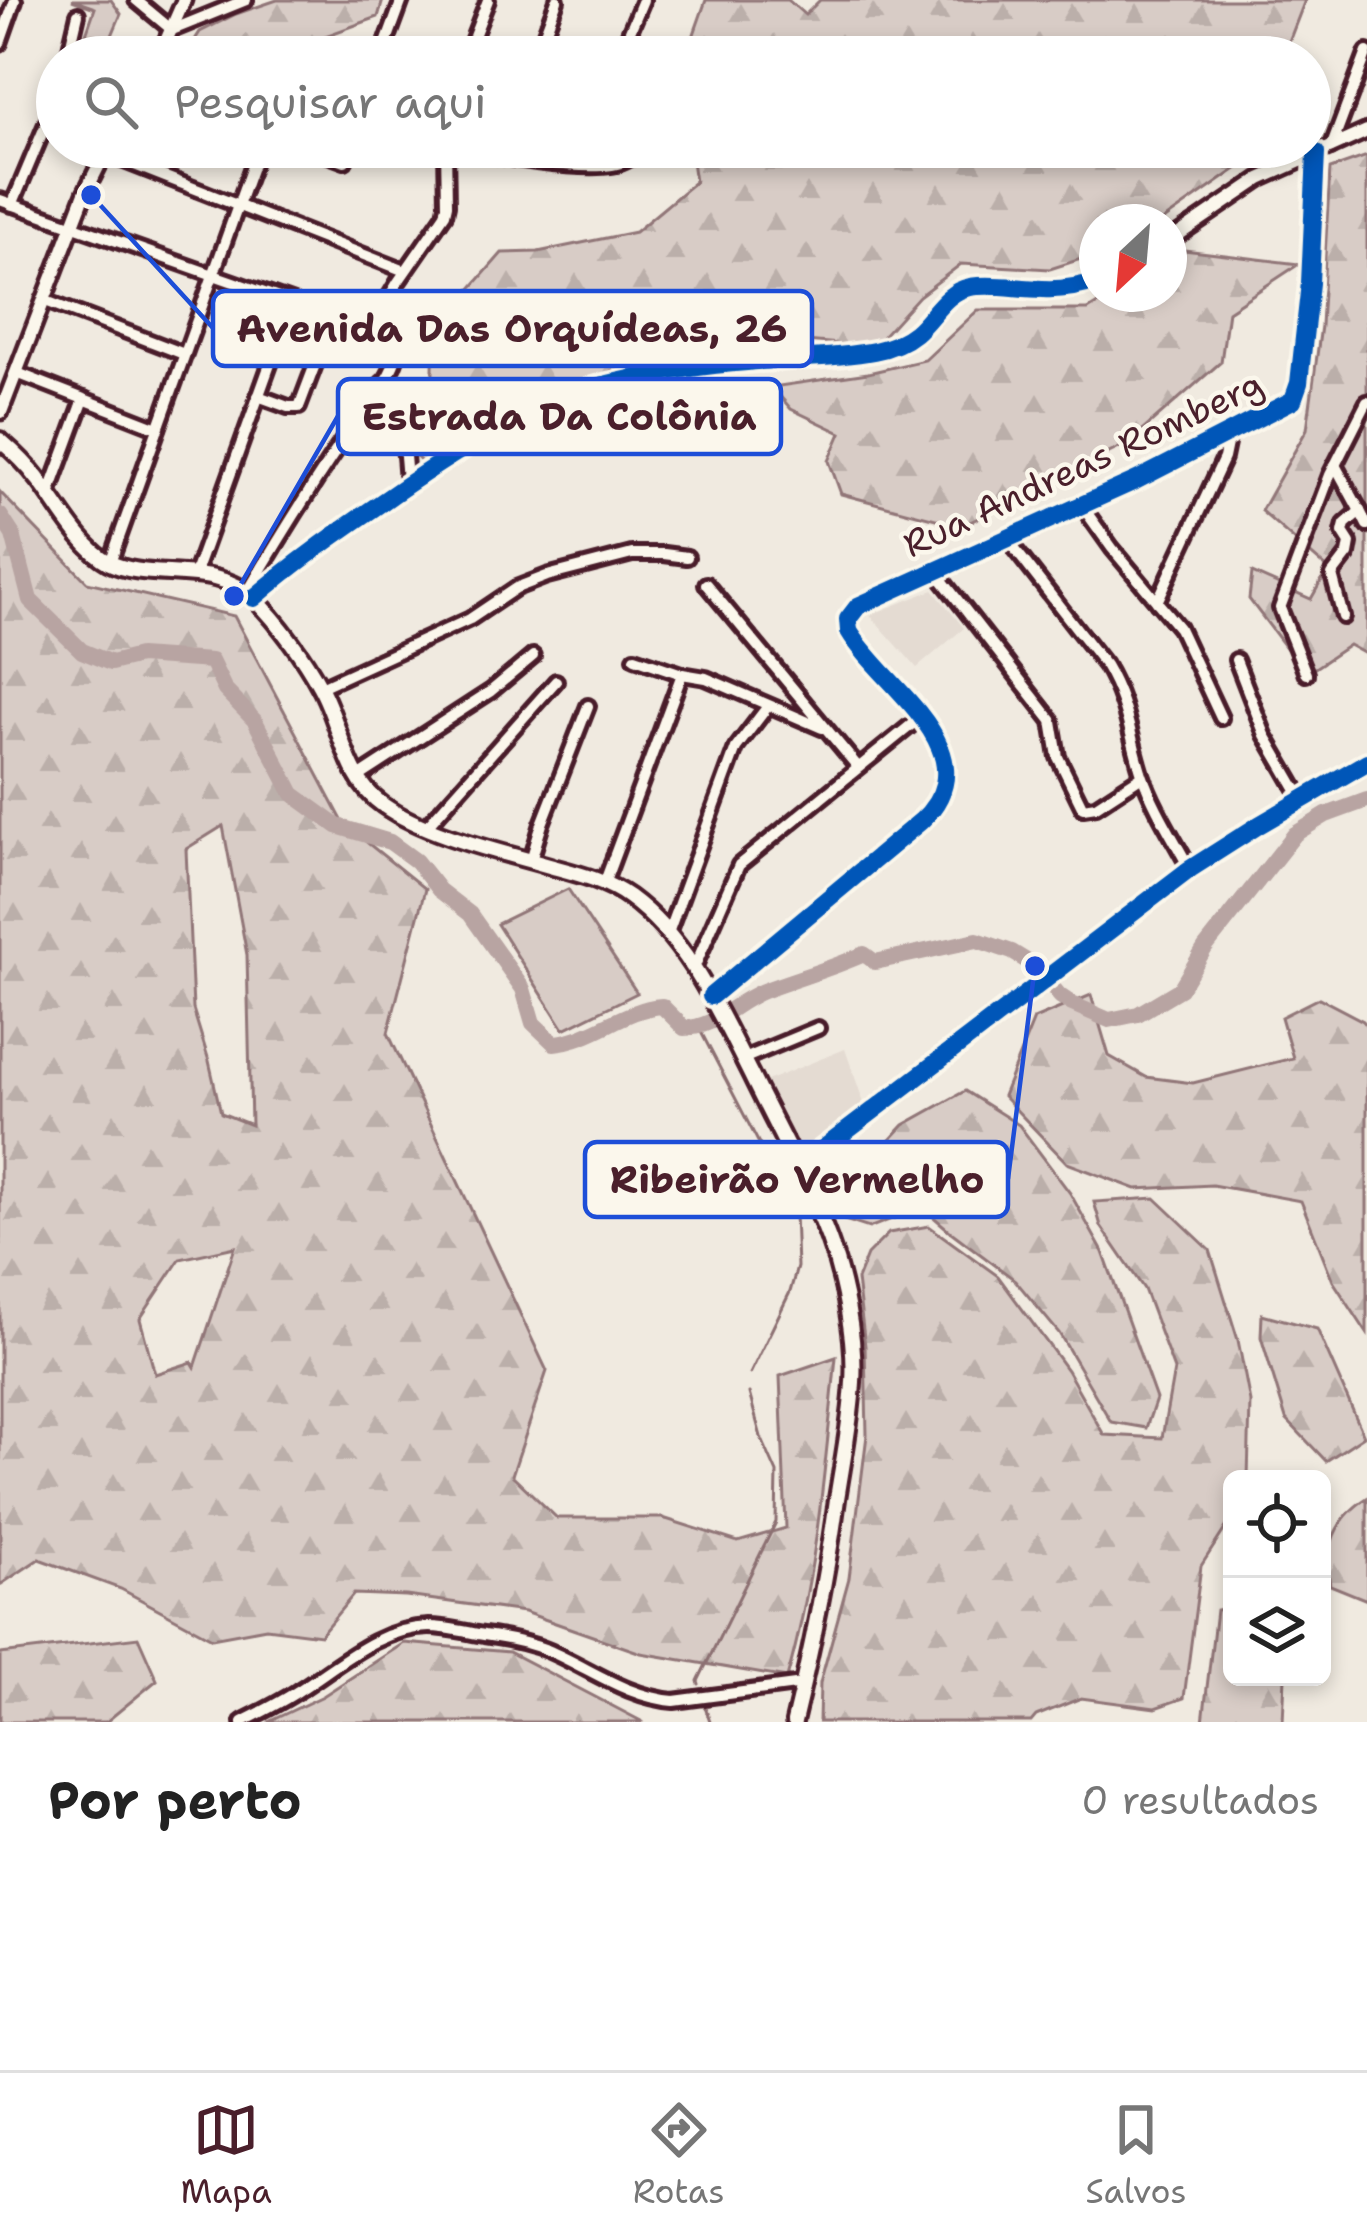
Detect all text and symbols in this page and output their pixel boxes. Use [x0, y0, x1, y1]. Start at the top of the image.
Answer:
search box [36, 36, 1331, 168]
icon: search [78, 69, 144, 135]
text: Pesquisar aqui [174, 72, 487, 132]
north arrow [1079, 204, 1187, 312]
callout: Avenida Das Orquídeas, 26 [213, 291, 812, 366]
text: Avenida Das Orquídeas, 26 [236, 302, 788, 354]
street label: Rua Andreas Romberg [895, 359, 1271, 569]
callout: Estrada Da Colônia [338, 379, 781, 454]
text: Estrada Da Colônia [361, 390, 757, 442]
callout: Ribeirão Vermelho [585, 1142, 1008, 1217]
text: Ribeirão Vermelho [609, 1153, 985, 1205]
map controls [1223, 1470, 1331, 1686]
button: locate [1223, 1470, 1331, 1578]
button: layers [1223, 1578, 1331, 1686]
text: Por perto [48, 1766, 302, 1834]
text: 0 resultados [1081, 1774, 1319, 1826]
tab: Mapa [180, 2097, 272, 2214]
tab: Rotas [633, 2097, 725, 2214]
tab: Salvos [1086, 2097, 1187, 2214]

